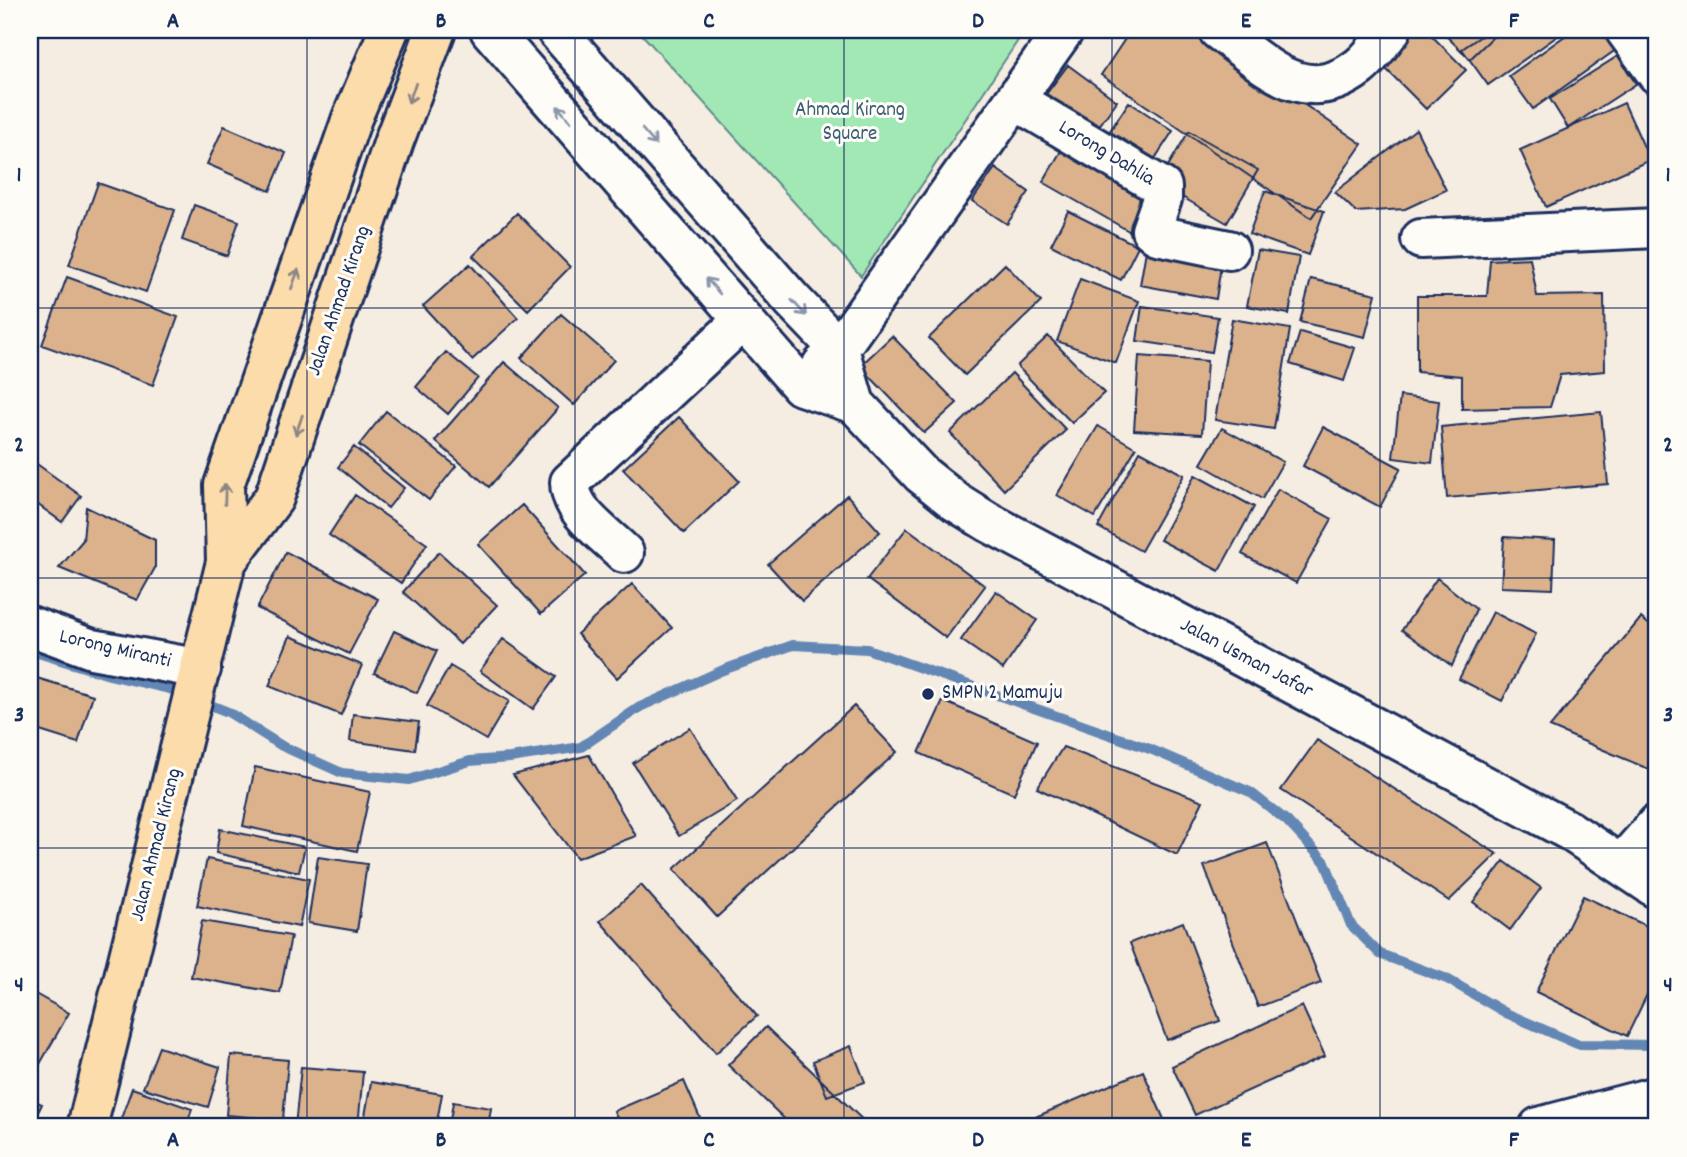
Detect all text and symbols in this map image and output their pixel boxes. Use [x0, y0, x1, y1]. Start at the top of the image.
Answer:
text: A [167, 6, 179, 39]
text: B [436, 6, 447, 39]
text: C [703, 6, 715, 39]
text: D [972, 6, 984, 39]
text: E [1241, 6, 1252, 39]
text: F [1509, 6, 1520, 39]
one-way arrow [405, 82, 417, 104]
park label: Ahmad Kirang Square [795, 96, 905, 150]
one-way arrow [556, 105, 572, 123]
street label: Lorong Dahlia [1052, 113, 1161, 195]
one-way arrow [641, 128, 657, 146]
text: 1 [16, 160, 22, 193]
text: 1 [1665, 160, 1671, 193]
street label: Jalan Ahmad Kirang [300, 222, 380, 380]
one-way arrow [290, 268, 303, 290]
one-way arrow [705, 277, 721, 295]
one-way arrow [791, 299, 808, 316]
one-way arrow [292, 413, 304, 435]
text: 2 [14, 430, 24, 463]
text: 2 [1663, 430, 1673, 463]
one-way arrow [218, 483, 231, 506]
street label: Jalan Usman Jafar [1174, 611, 1318, 707]
street label: Lorong Miranti [56, 623, 174, 677]
place label: SMPN 2 Mamuju [942, 679, 1062, 709]
marker: SMPN 2 Mamuju [920, 686, 936, 702]
text: 3 [14, 700, 24, 733]
text: 3 [1663, 700, 1673, 733]
street label: Jalan Ahmad Kirang [123, 765, 191, 925]
text: 4 [14, 970, 24, 1003]
text: 4 [1663, 970, 1673, 1003]
text: A [167, 1125, 179, 1157]
text: B [436, 1125, 447, 1157]
text: C [703, 1125, 715, 1157]
text: D [972, 1125, 984, 1157]
text: E [1241, 1125, 1252, 1157]
text: F [1509, 1125, 1520, 1157]

